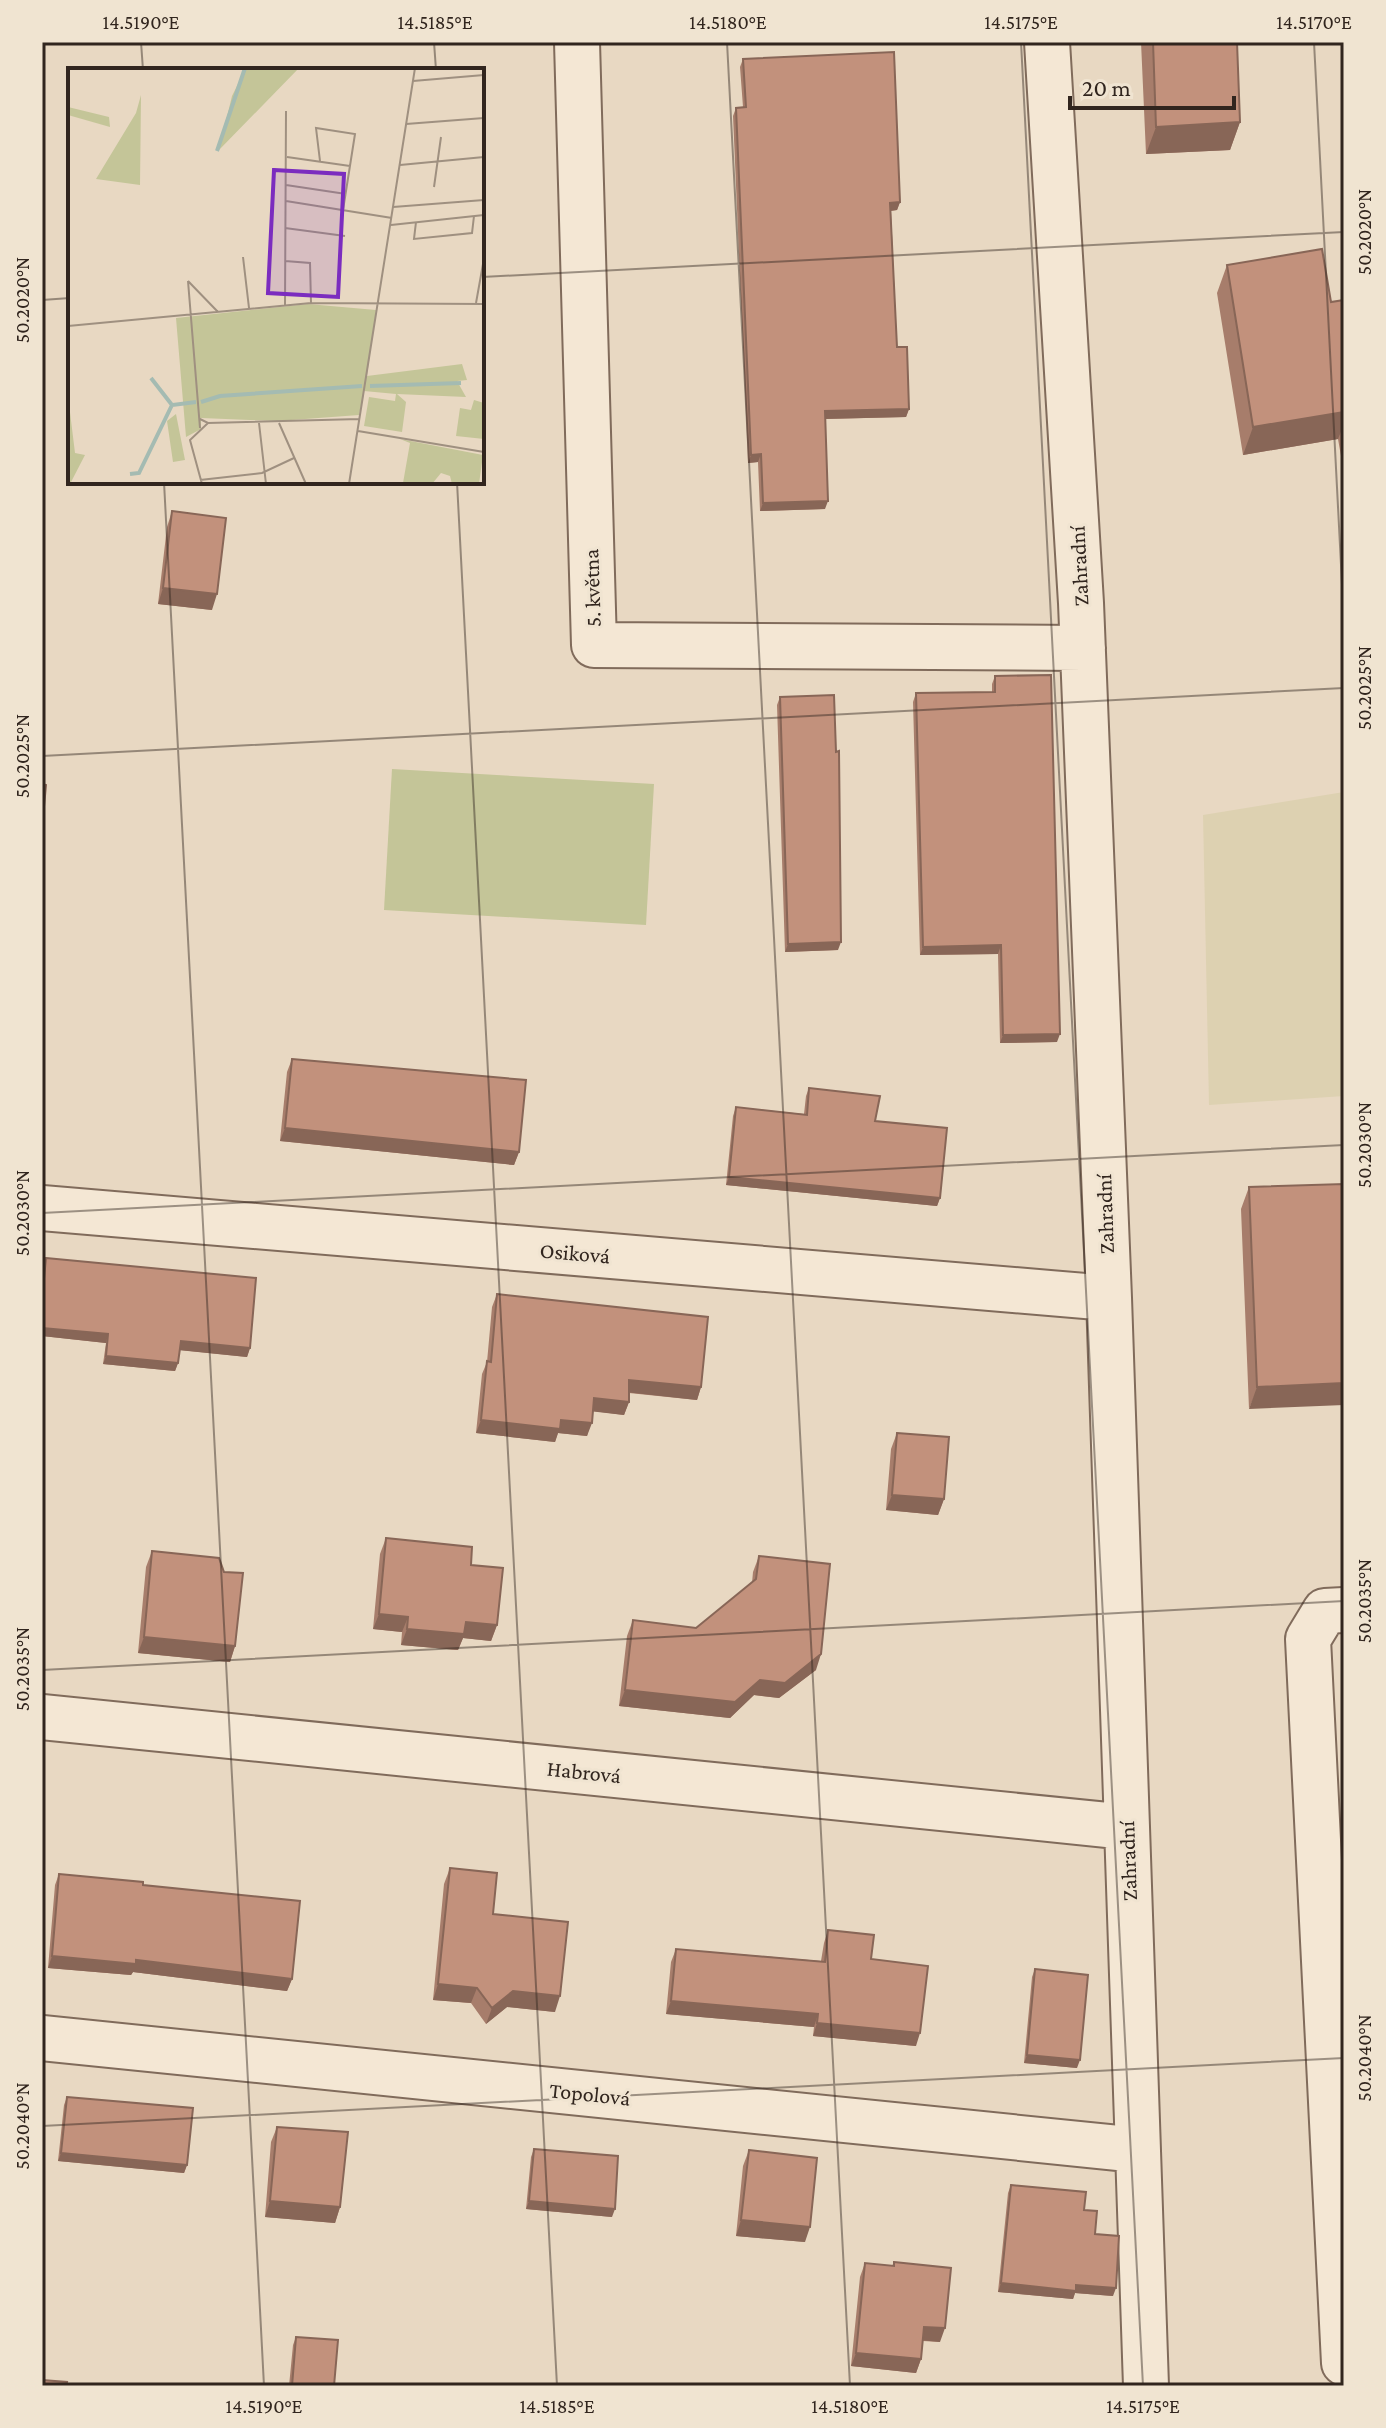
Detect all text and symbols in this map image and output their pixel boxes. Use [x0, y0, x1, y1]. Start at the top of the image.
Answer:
text: 14.5190°E [103, 11, 180, 33]
text: 14.5185°E [397, 11, 473, 33]
text: 14.5180°E [689, 11, 767, 33]
text: 14.5175°E [984, 11, 1058, 33]
text: 14.5170°E [1276, 11, 1352, 33]
scale bar [1070, 60, 1234, 110]
inset map [68, 68, 484, 484]
text: 20 m [1082, 74, 1131, 101]
text: 50.2020°N [1353, 189, 1375, 275]
text: 50.2020°N [11, 257, 33, 343]
street label: Zahradní [1064, 524, 1094, 607]
street label: 5. května [578, 548, 606, 628]
text: 50.2025°N [1353, 646, 1375, 730]
text: 50.2025°N [11, 714, 33, 798]
text: 50.2030°N [1353, 1102, 1375, 1188]
text: 50.2030°N [11, 1170, 33, 1256]
street label: Zahradní [1091, 1172, 1119, 1255]
street label: Osiková [539, 1237, 611, 1269]
text: 50.2035°N [1353, 1559, 1375, 1643]
text: 50.2035°N [11, 1627, 33, 1711]
street label: Habrová [546, 1756, 622, 1788]
street label: Zahradní [1114, 1819, 1142, 1902]
text: 50.2040°N [1353, 2014, 1375, 2102]
street label: Topolová [548, 2077, 632, 2111]
text: 50.2040°N [11, 2082, 33, 2170]
text: 14.5190°E [226, 2395, 303, 2417]
text: 14.5185°E [519, 2395, 595, 2417]
text: 14.5180°E [811, 2395, 889, 2417]
text: 14.5175°E [1106, 2395, 1180, 2417]

